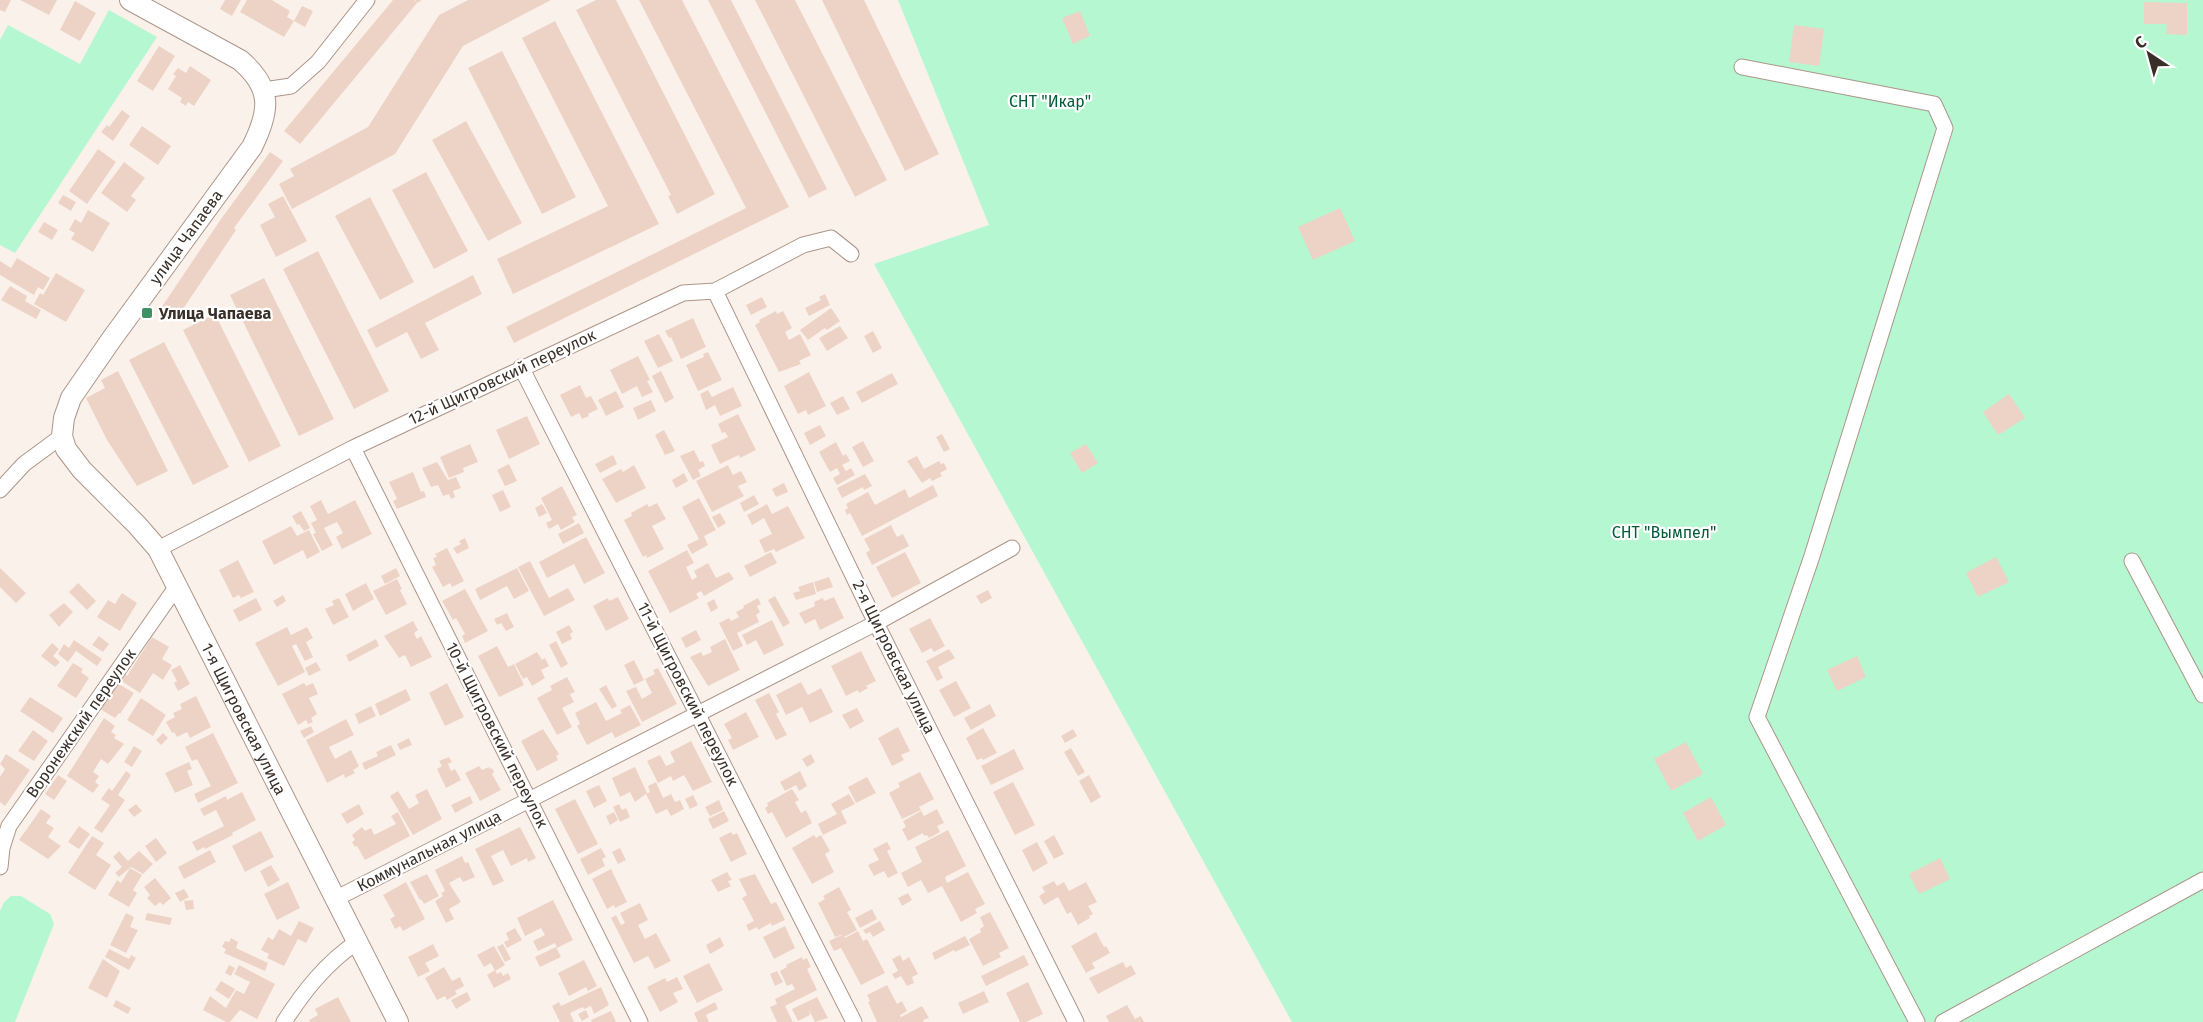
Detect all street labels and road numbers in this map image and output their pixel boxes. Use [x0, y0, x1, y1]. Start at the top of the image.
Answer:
street label: улица Чапаева [145, 186, 227, 288]
street label: 12-й Щигровский переулок [405, 325, 599, 429]
street label: 2-я Щигровская улица [849, 577, 939, 737]
street label: 11-й Щигровский переулок [633, 599, 743, 789]
street label: 10-й Щигровский переулок [442, 639, 552, 831]
street label: 1-я Щигровская улица [198, 640, 291, 798]
street label: Воронежский переулок [22, 644, 140, 801]
street label: Коммунальная улица [354, 806, 504, 896]

